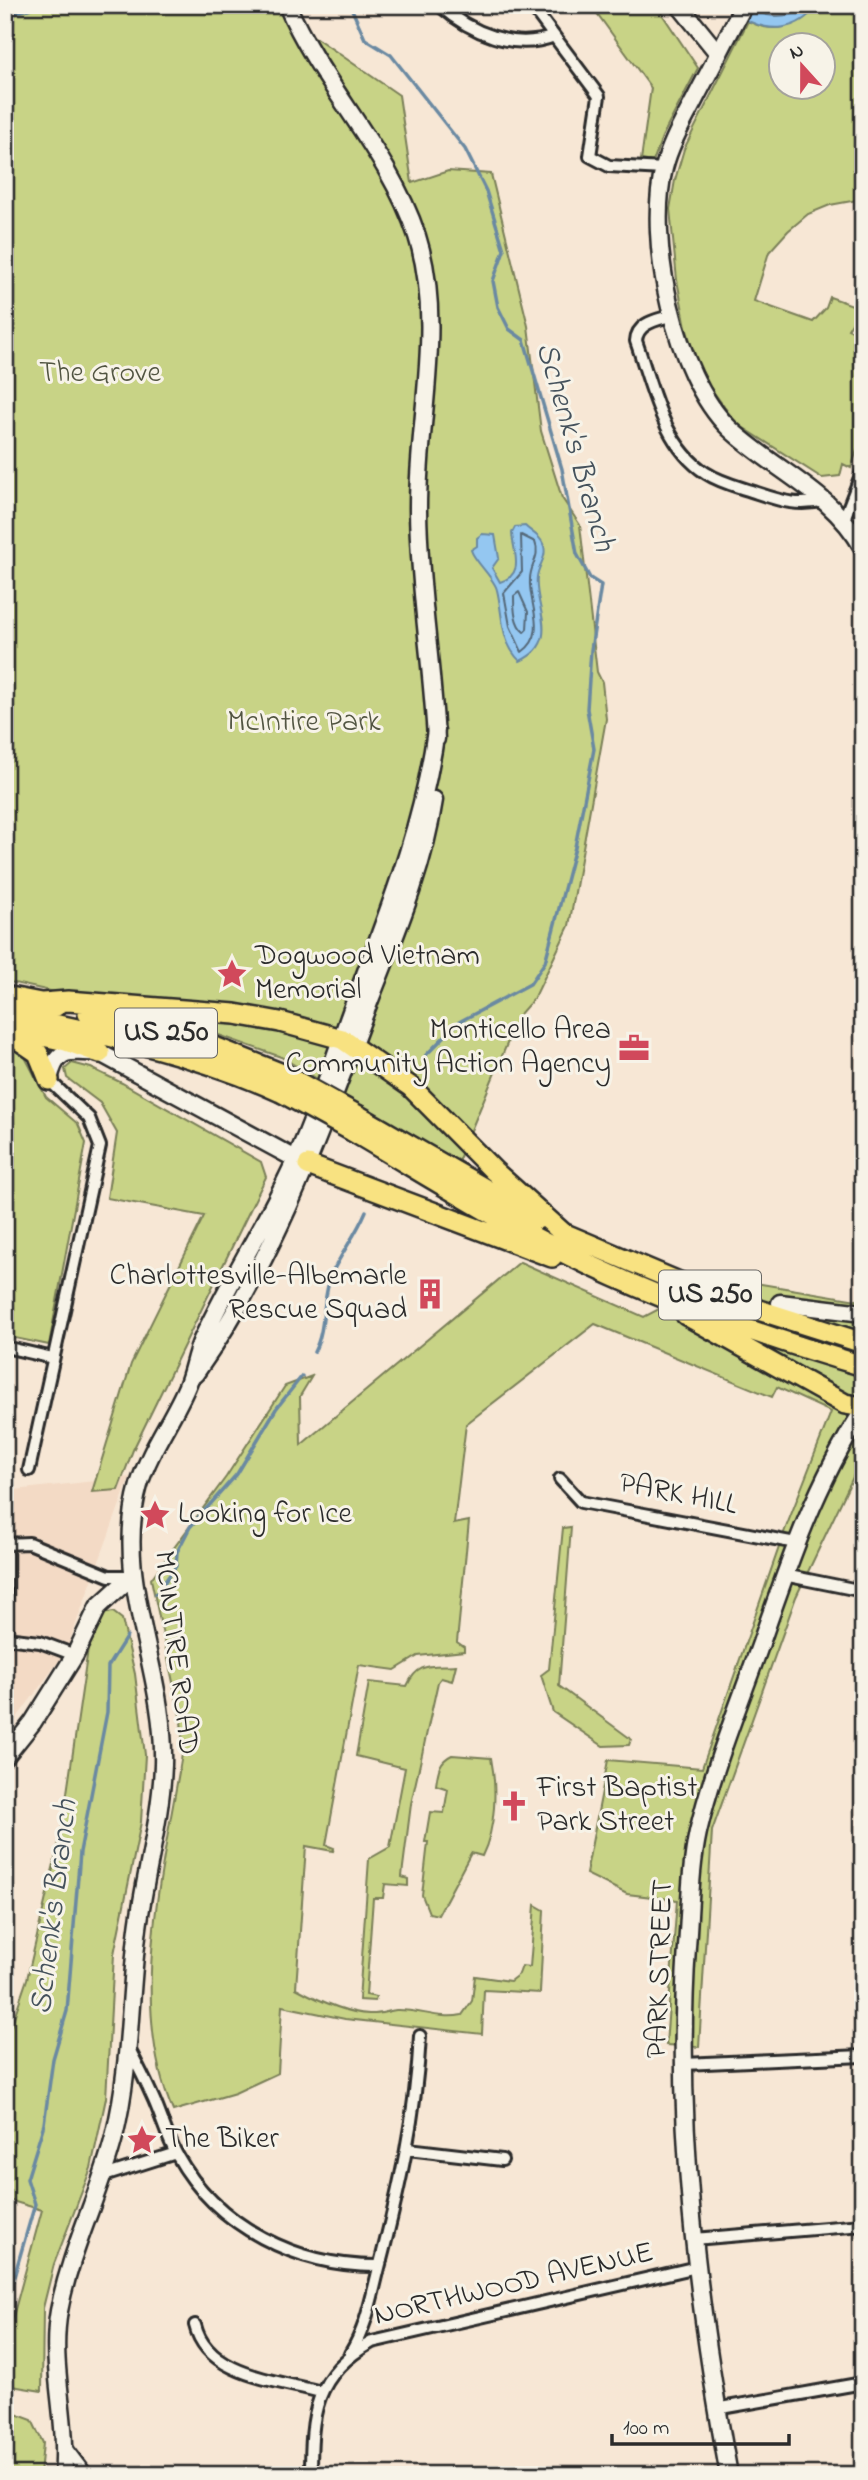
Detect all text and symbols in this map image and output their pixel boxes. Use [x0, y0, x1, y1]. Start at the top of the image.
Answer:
north arrow [766, 32, 836, 102]
text: N [786, 37, 808, 67]
water label: Schenk's Branch [522, 337, 627, 558]
park label: The Grove [39, 352, 162, 396]
park label: McIntire Park [227, 701, 382, 745]
place label: Dogwood Vietnam Memorial [254, 935, 480, 1013]
place icon: Dogwood Vietnam Memorial [215, 957, 249, 991]
road number: US 250 [115, 1009, 217, 1058]
place label: Monticello Area Community Action Agency [285, 1009, 611, 1087]
office icon: Monticello Area Community Action Agency [617, 1031, 651, 1065]
place label: Charlottesville-Albemarle Rescue Squad [109, 1255, 408, 1333]
road number: US 250 [659, 1270, 761, 1320]
building icon: Charlottesville-Albemarle Rescue Squad [413, 1277, 447, 1311]
street label: PARK HILL [615, 1462, 742, 1528]
place label: Looking for Ice [178, 1493, 353, 1537]
place icon: Looking for Ice [138, 1498, 172, 1532]
street label: MCINTIRE ROAD [141, 1548, 209, 1758]
place label: First Baptist Park Street [536, 1767, 698, 1845]
church icon: First Baptist Park Street [497, 1789, 531, 1823]
water label: Schenk's Branch [19, 1796, 92, 2017]
street label: PARK STREET [636, 1879, 686, 2059]
place label: The Biker [165, 2118, 280, 2162]
place icon: The Biker [125, 2123, 159, 2157]
street label: NORTHWOOD AVENUE [370, 2231, 658, 2339]
scale bar [612, 2403, 789, 2447]
text: 100 m [623, 2414, 669, 2444]

